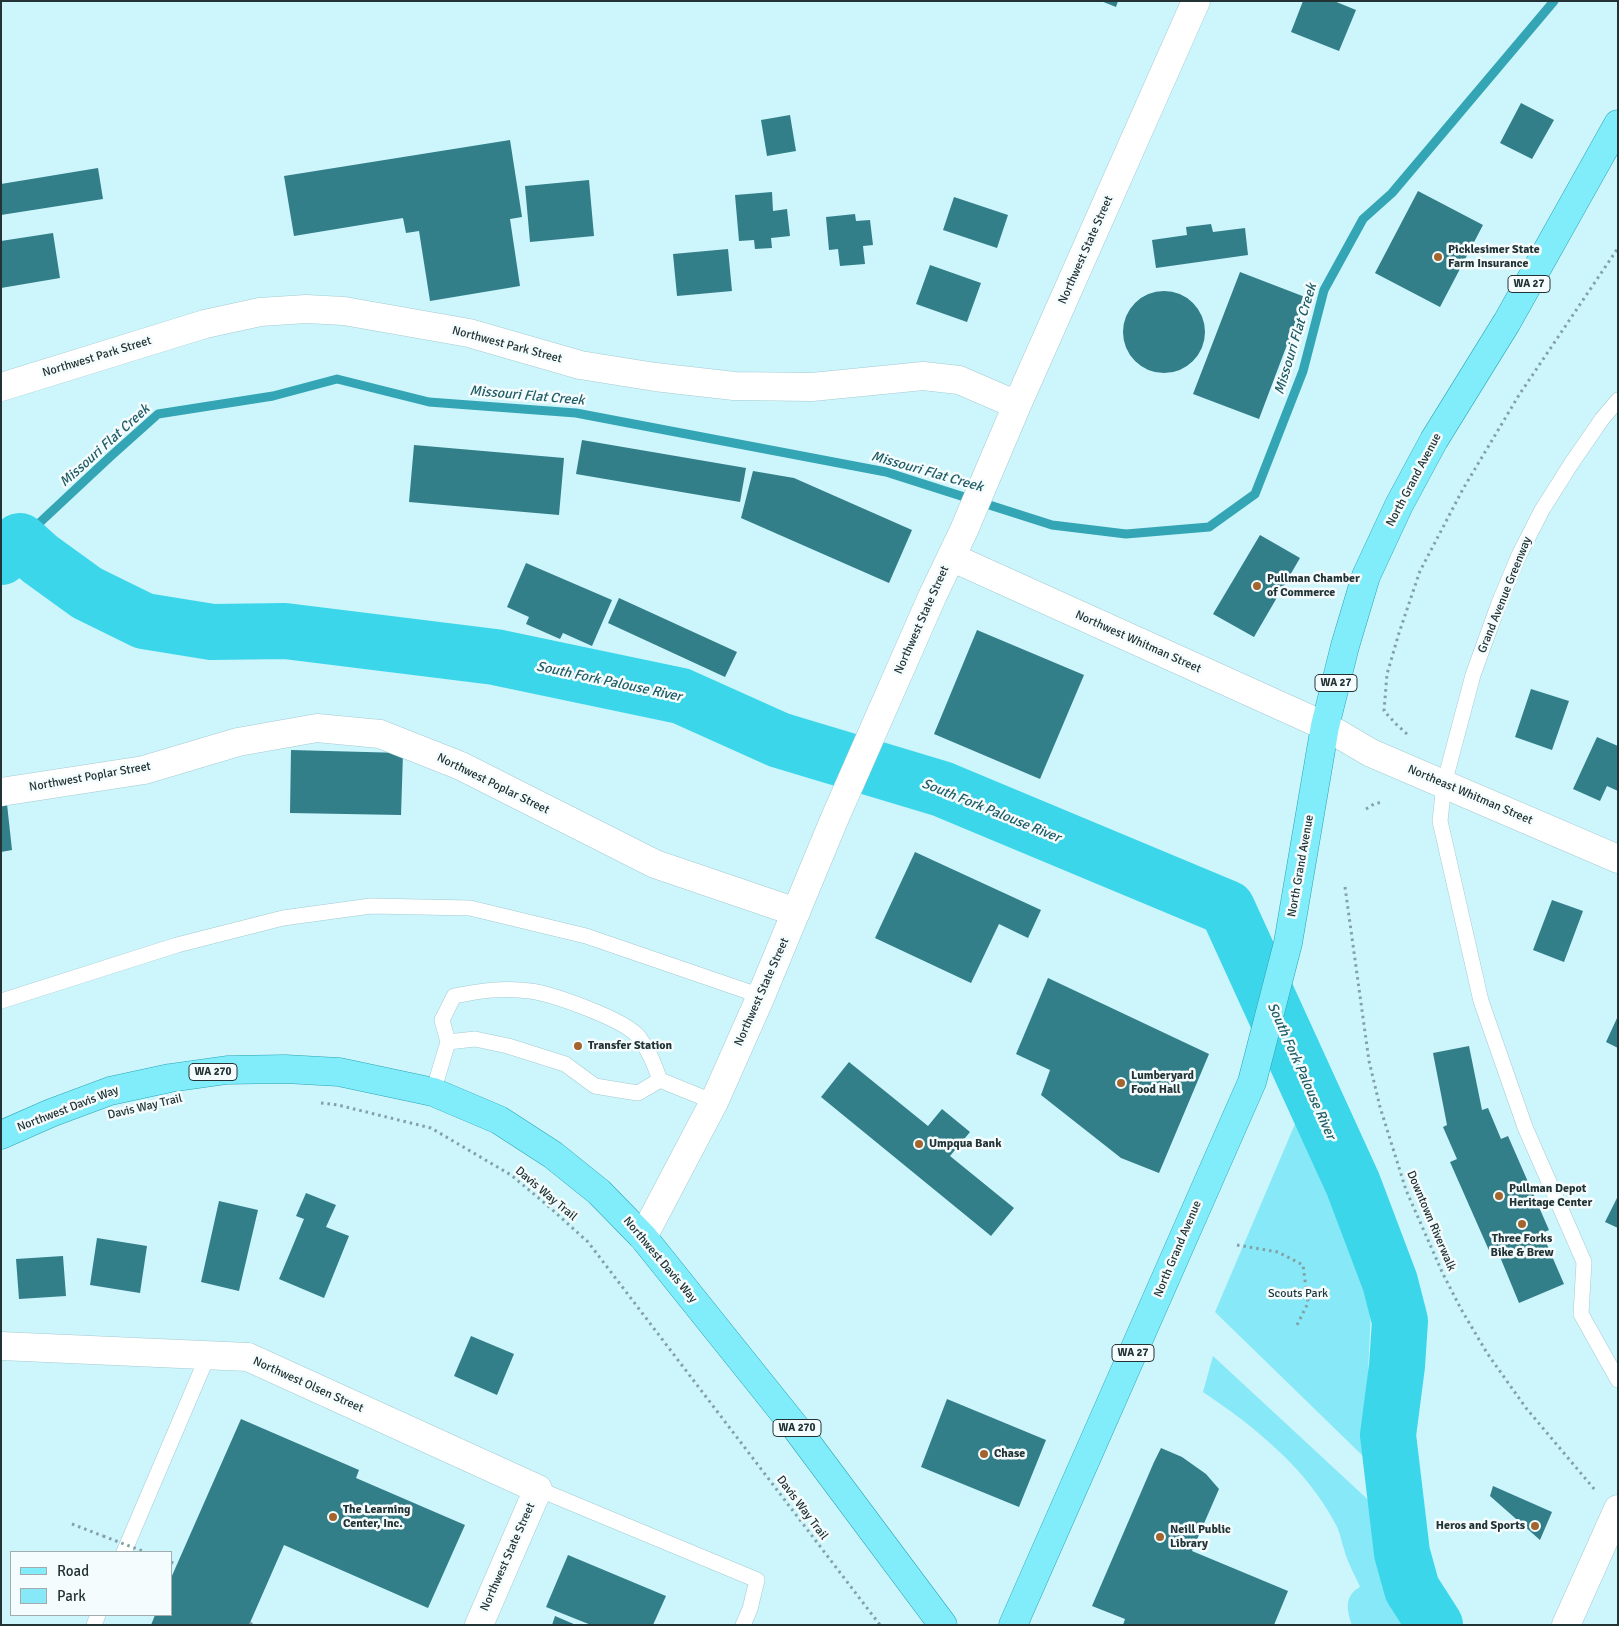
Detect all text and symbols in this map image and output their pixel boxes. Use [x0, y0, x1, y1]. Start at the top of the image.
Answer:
street label: Northwest State Street [1056, 194, 1116, 306]
place label: Picklesimer State Farm Insurance [1448, 243, 1540, 271]
marker: Picklesimer State Farm Insurance [1432, 251, 1444, 263]
road number: WA 27 [1508, 276, 1550, 292]
water label: Missouri Flat Creek [1271, 281, 1321, 397]
street label: Northwest Park Street [450, 323, 564, 367]
street label: Northwest Park Street [41, 334, 153, 380]
water label: Missouri Flat Creek [469, 383, 585, 409]
water label: Missouri Flat Creek [57, 401, 153, 491]
street label: North Grand Avenue [1383, 431, 1445, 529]
water label: Missouri Flat Creek [869, 448, 985, 496]
street label: Grand Avenue Greenway [1475, 535, 1535, 655]
street label: Northwest State Street [892, 564, 952, 676]
place label: Pullman Chamber of Commerce [1267, 572, 1360, 600]
marker: Pullman Chamber of Commerce [1251, 580, 1263, 592]
street label: Northwest Whitman Street [1073, 608, 1203, 676]
water label: South Fork Palouse River [535, 658, 683, 706]
road number: WA 27 [1315, 674, 1357, 691]
street label: Northwest Poplar Street [434, 751, 552, 817]
street label: Northwest Poplar Street [28, 759, 152, 795]
street label: Northeast Whitman Street [1405, 762, 1535, 828]
water label: South Fork Palouse River [919, 775, 1063, 847]
street label: North Grand Avenue [1285, 814, 1317, 918]
street label: Northwest State Street [732, 936, 792, 1048]
water label: South Fork Palouse River [1263, 1000, 1339, 1142]
place label: Transfer Station [588, 1039, 672, 1053]
marker: Transfer Station [572, 1040, 584, 1052]
road number: WA 270 [189, 1064, 237, 1080]
place label: Lumberyard Food Hall [1131, 1069, 1194, 1097]
marker: Lumberyard Food Hall [1115, 1077, 1127, 1089]
street label: Northwest Davis Way [15, 1083, 121, 1135]
street label: Davis Way Trail [106, 1091, 184, 1123]
place label: Umpqua Bank [929, 1137, 1001, 1151]
marker: Umpqua Bank [913, 1138, 925, 1150]
street label: Davis Way Trail [512, 1164, 580, 1224]
street label: Downtown Riverwalk [1403, 1169, 1459, 1273]
place label: Pullman Depot Heritage Center [1509, 1182, 1592, 1210]
marker: Pullman Depot Heritage Center [1493, 1190, 1505, 1202]
street label: North Grand Avenue [1151, 1198, 1205, 1300]
street label: Northwest Davis Way [620, 1214, 700, 1306]
marker: Three Forks Bike & Brew [1516, 1218, 1528, 1230]
place label: Three Forks Bike & Brew [1491, 1232, 1553, 1260]
park label: Scouts Park [1268, 1287, 1328, 1301]
road number: WA 27 [1112, 1345, 1154, 1362]
street label: Northwest Olsen Street [251, 1354, 365, 1416]
road number: WA 270 [773, 1420, 821, 1436]
place label: Chase [994, 1447, 1025, 1461]
marker: Chase [978, 1448, 990, 1460]
street label: Davis Way Trail [773, 1473, 831, 1543]
street label: Northwest State Street [478, 1501, 538, 1613]
place label: The Learning Center, Inc. [343, 1503, 410, 1531]
marker: The Learning Center, Inc. [327, 1511, 339, 1523]
place label: Heros and Sports [1436, 1519, 1525, 1533]
marker: Heros and Sports [1529, 1520, 1541, 1532]
place label: Neill Public Library [1170, 1523, 1231, 1551]
marker: Neill Public Library [1154, 1531, 1166, 1543]
legend [10, 1551, 172, 1616]
text: Road [57, 1562, 89, 1580]
text: Park [57, 1587, 86, 1605]

